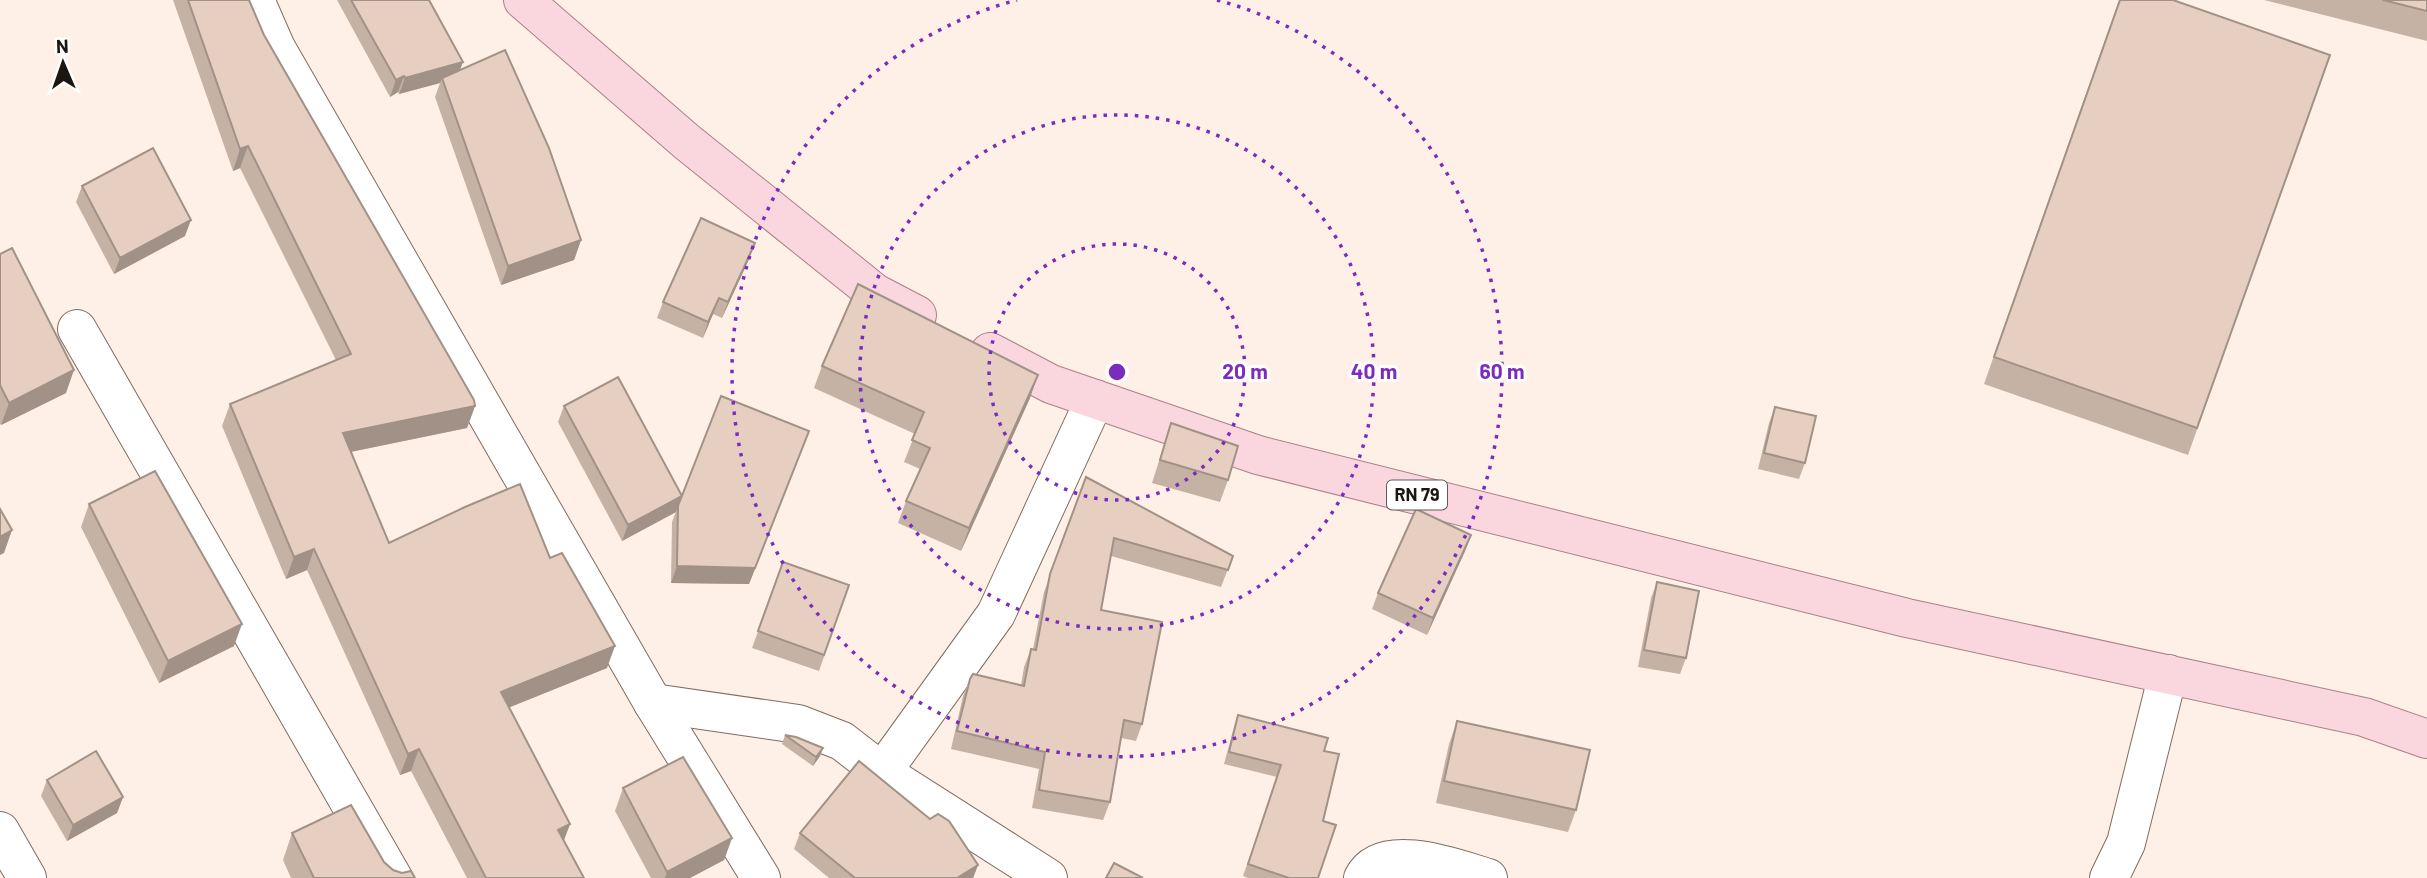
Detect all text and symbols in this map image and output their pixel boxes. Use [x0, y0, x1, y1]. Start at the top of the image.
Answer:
north arrow [28, 28, 98, 98]
text: N [56, 34, 69, 57]
text: 20 m [1222, 358, 1268, 383]
text: 40 m [1351, 358, 1397, 383]
text: 60 m [1480, 358, 1524, 383]
centre of rings [1105, 360, 1129, 384]
road number: RN 79 [1387, 480, 1447, 509]

